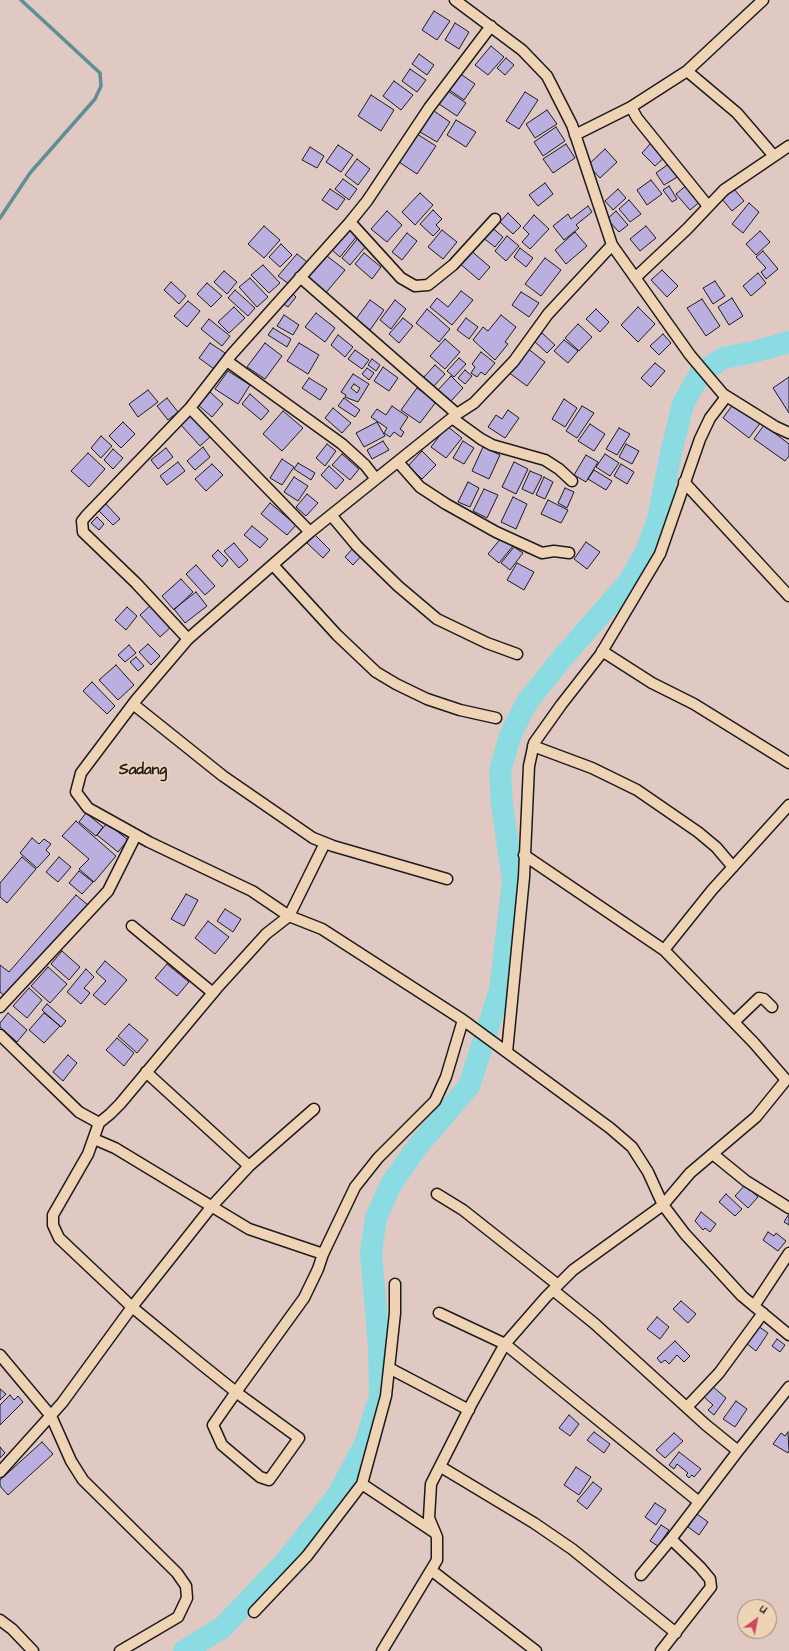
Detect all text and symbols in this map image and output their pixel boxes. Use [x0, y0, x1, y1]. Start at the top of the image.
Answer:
district label: Sadang [119, 762, 167, 780]
north arrow [737, 1599, 777, 1639]
text: U [757, 1601, 770, 1617]

